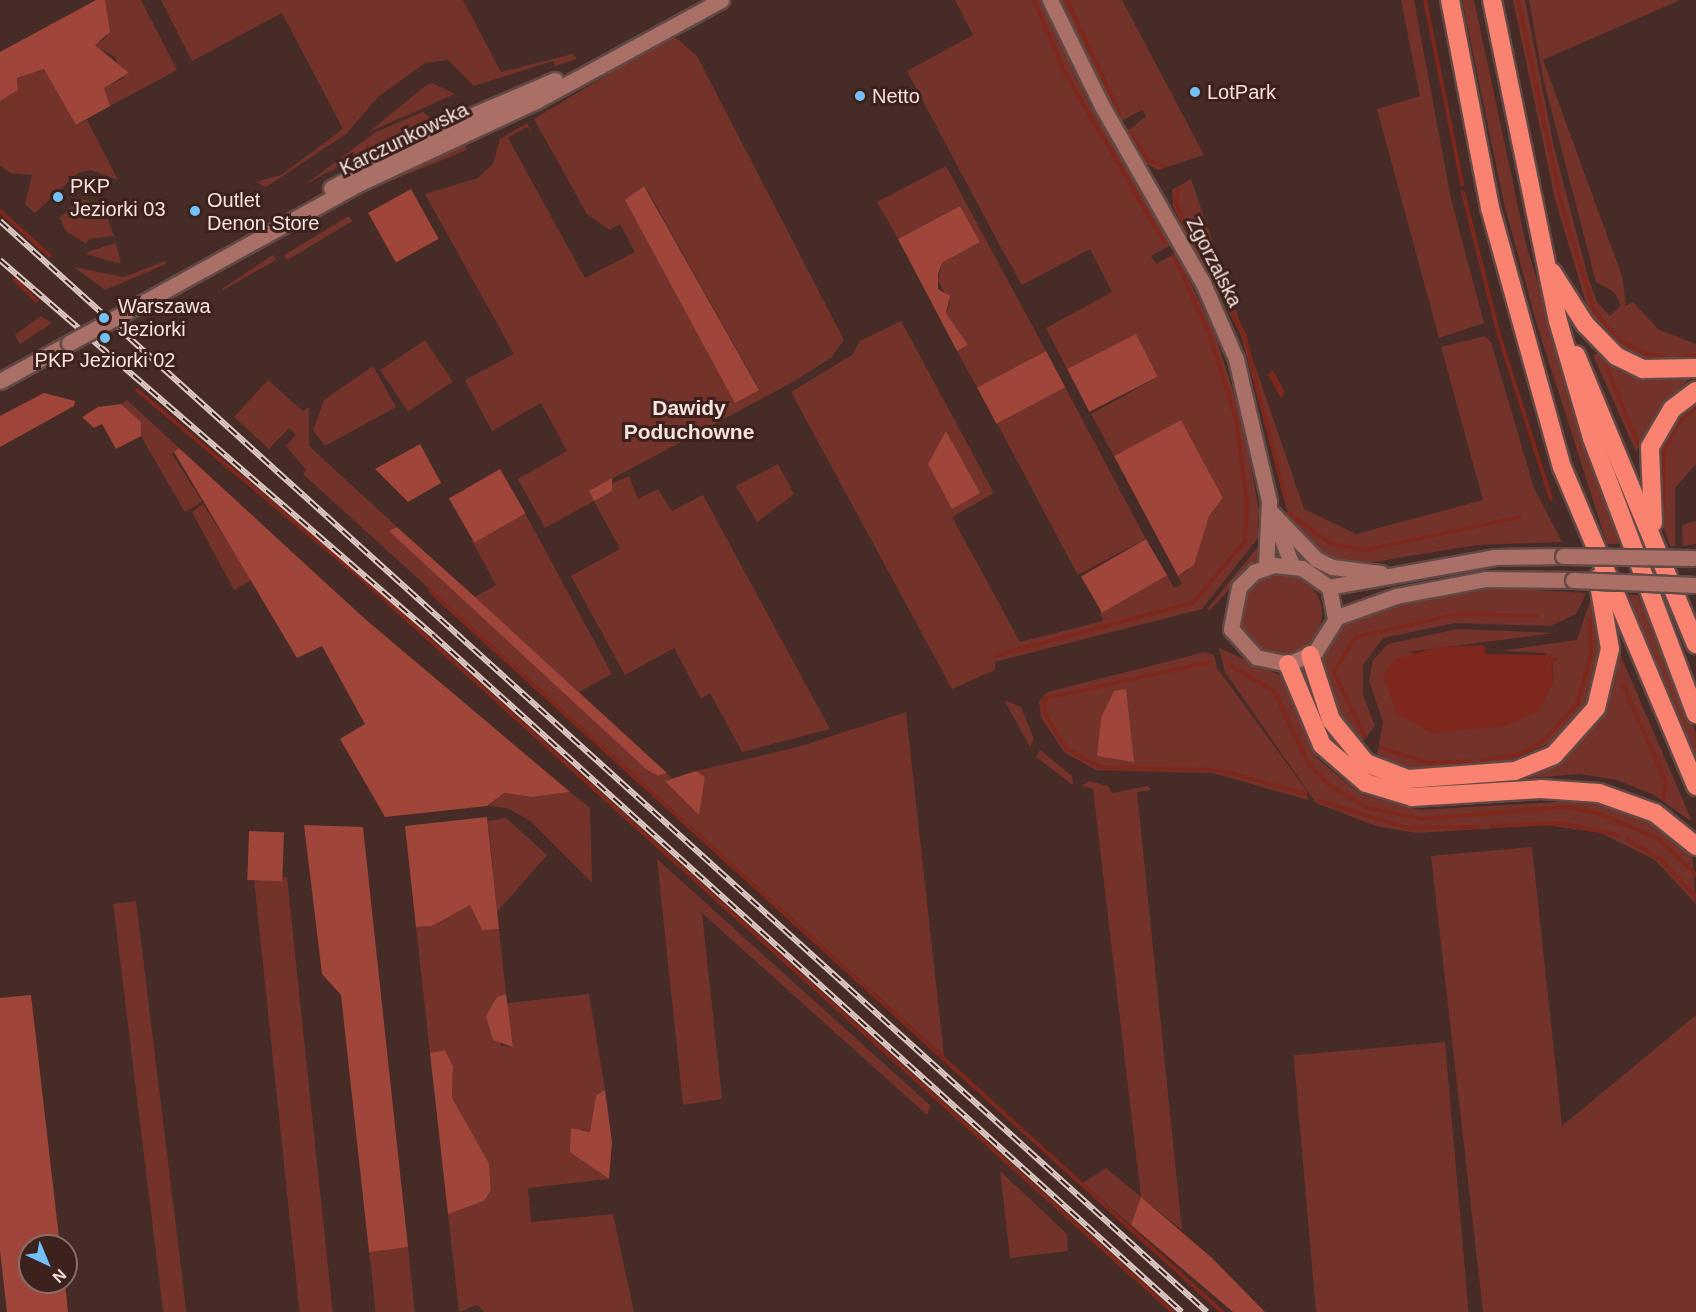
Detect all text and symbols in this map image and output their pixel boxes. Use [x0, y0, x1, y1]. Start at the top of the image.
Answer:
place label: LotPark [1207, 80, 1276, 104]
place label: Netto [872, 84, 920, 108]
marker: LotPark [1188, 85, 1202, 99]
marker: Netto [853, 89, 867, 103]
street label: Karczunkowska [336, 98, 472, 180]
place label: PKP Jeziorki 03 [70, 174, 166, 221]
place label: Outlet Denon Store [207, 188, 319, 235]
marker: PKP Jeziorki 03 [51, 190, 65, 204]
marker: Outlet Denon Store [188, 204, 202, 218]
street label: Zgorzalska [1181, 213, 1247, 311]
place label: Warszawa Jeziorki [118, 294, 211, 341]
marker: Warszawa Jeziorki [95, 309, 113, 327]
marker: PKP Jeziorki 02 [98, 331, 112, 345]
place label: PKP Jeziorki 02 [34, 348, 176, 372]
district label: Dawidy Poduchowne [624, 395, 754, 445]
north arrow [18, 1234, 78, 1294]
text: N [49, 1266, 70, 1286]

